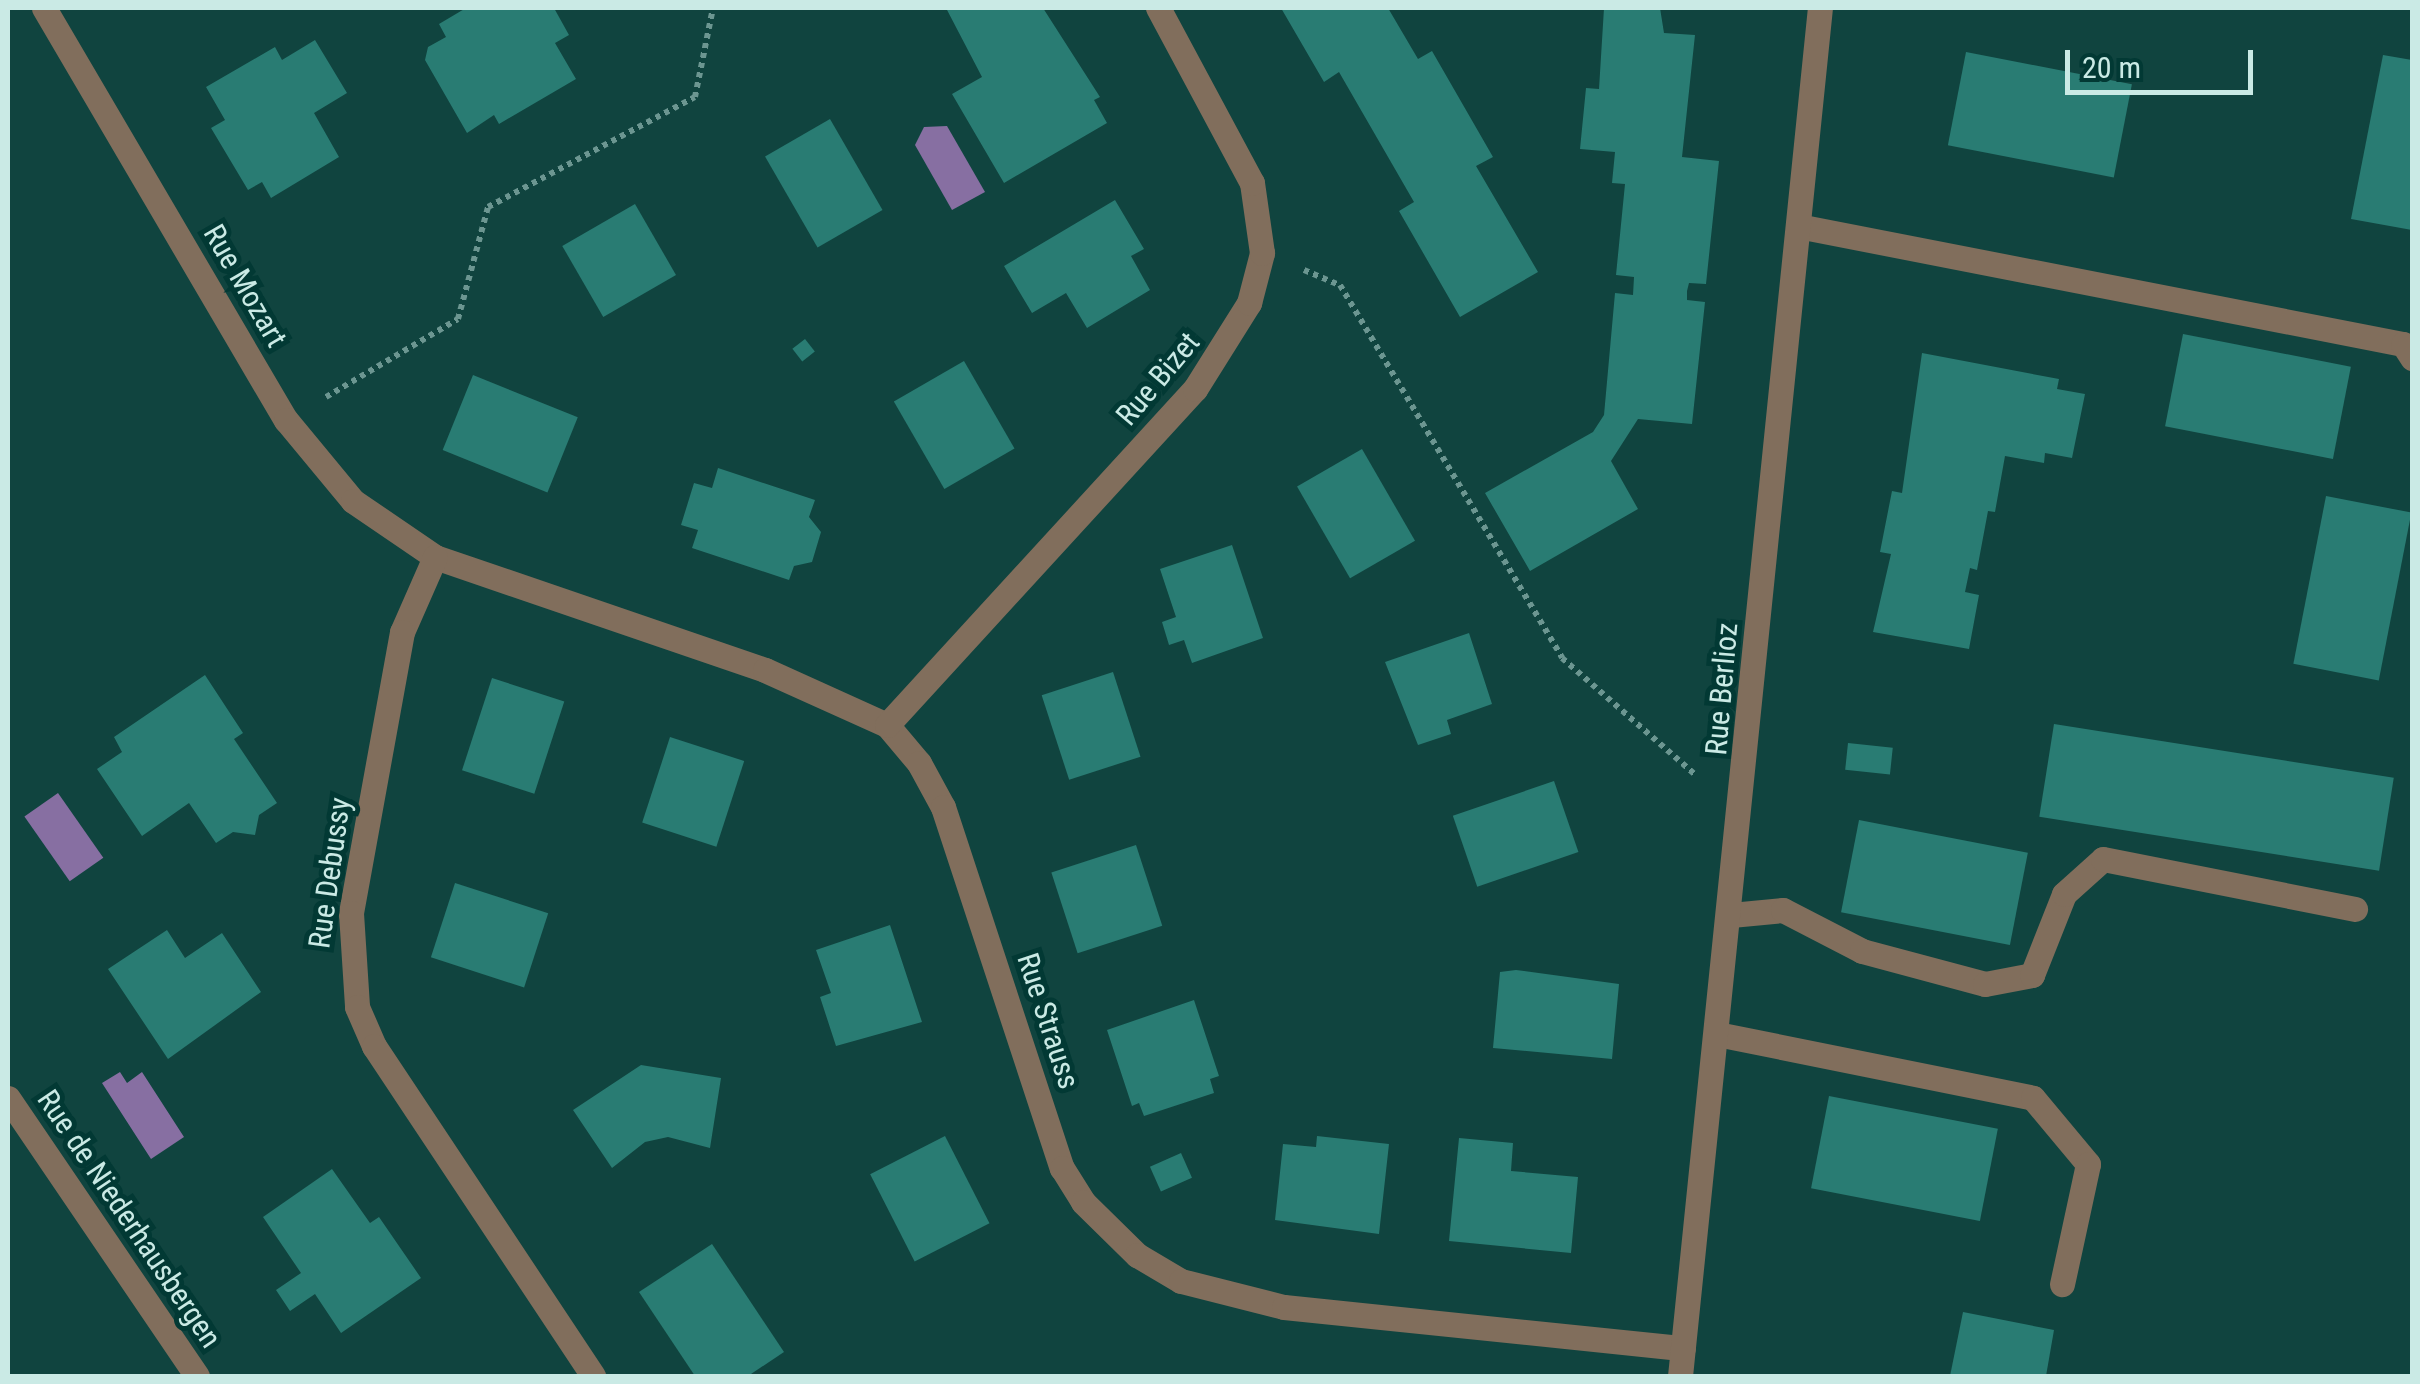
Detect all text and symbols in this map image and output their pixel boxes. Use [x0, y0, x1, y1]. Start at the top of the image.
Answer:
scale bar [2070, 30, 2258, 92]
text: 20 m [2082, 50, 2141, 85]
street label: Rue Mozart [196, 218, 294, 354]
street label: Rue Bizet [1109, 325, 1207, 433]
street label: Rue Berlioz [1698, 621, 1746, 757]
street label: Rue Debussy [302, 795, 358, 951]
street label: Rue Strauss [1009, 949, 1087, 1093]
street label: Rue de Niederhausbergen [29, 1083, 229, 1355]

